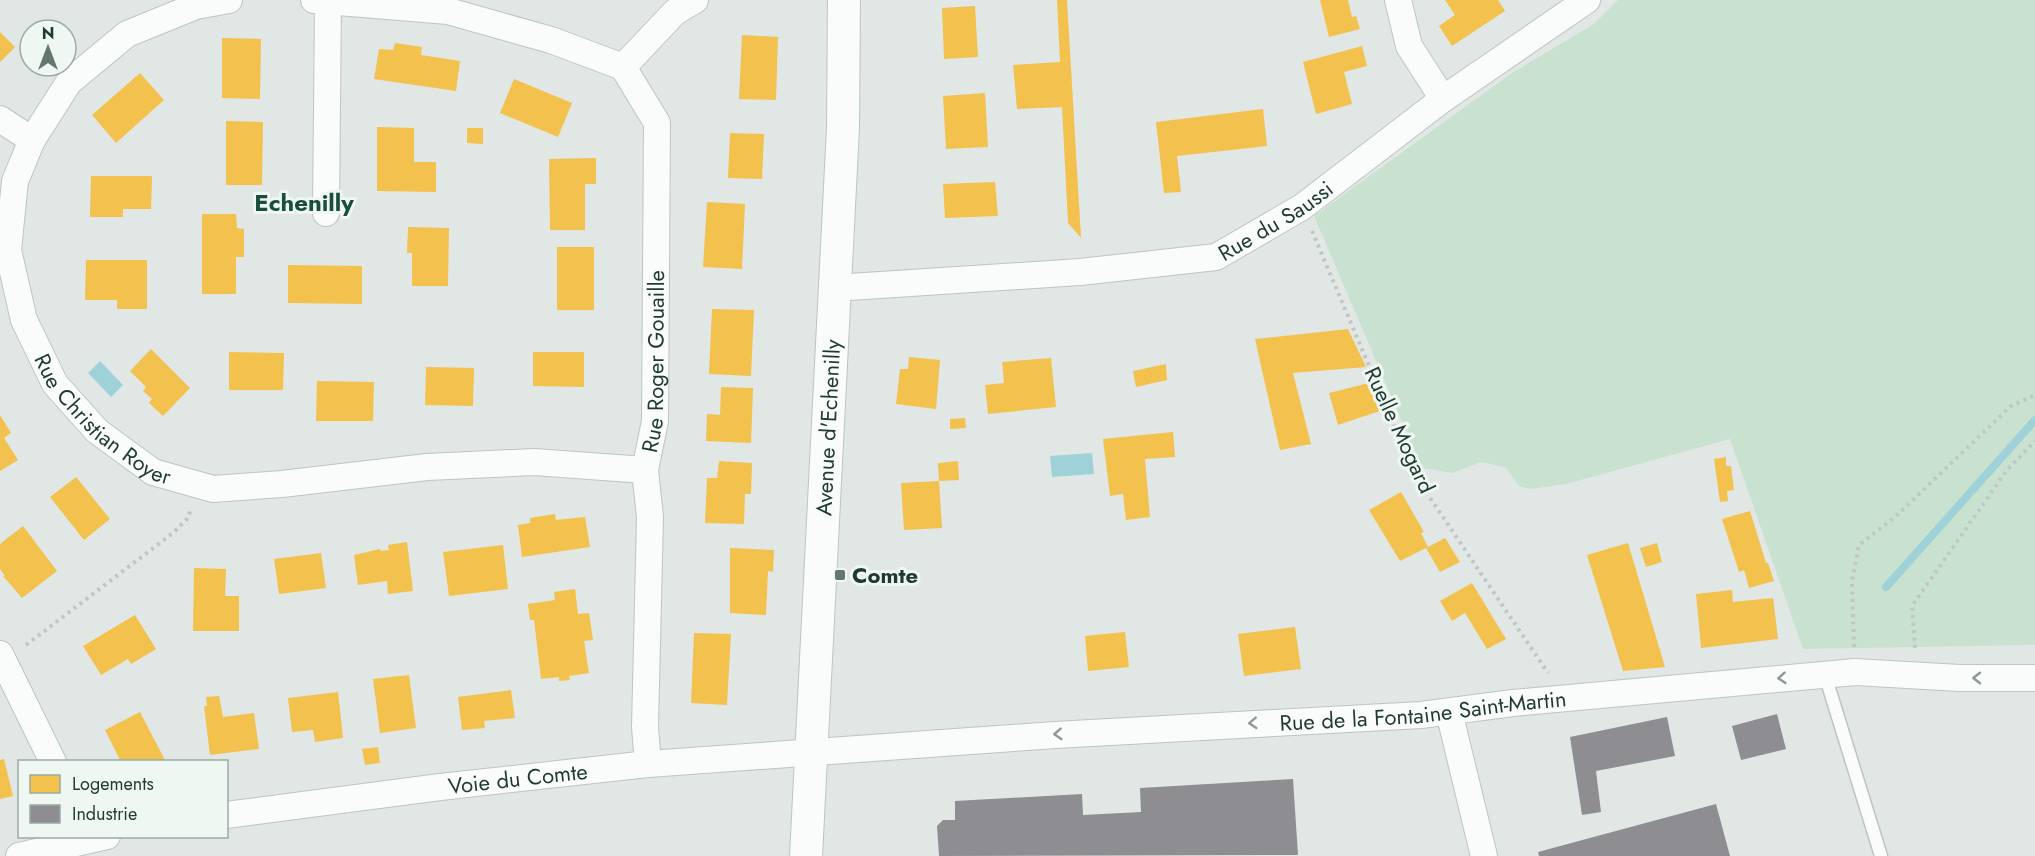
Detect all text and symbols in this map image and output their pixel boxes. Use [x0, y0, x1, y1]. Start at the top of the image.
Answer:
north arrow [18, 18, 78, 78]
text: N [42, 22, 54, 45]
street label: Rue du Saussi [1212, 173, 1340, 269]
district label: Echenilly [254, 185, 354, 220]
street label: Rue Roger Gouaille [633, 270, 672, 455]
street label: Avenue d'Echenilly [807, 338, 848, 517]
street label: Rue Christian Royer [27, 348, 175, 492]
street label: Ruelle Mogard [1357, 361, 1443, 499]
place label: Comte [852, 559, 918, 591]
marker: Comte [833, 568, 847, 582]
one-way arrow [1777, 671, 1786, 684]
one-way arrow [1972, 672, 1981, 684]
street label: Rue de la Fontaine Saint-Martin [1279, 682, 1568, 739]
one-way arrow [1249, 716, 1258, 729]
one-way arrow [1054, 728, 1063, 741]
street label: Voie du Comte [446, 755, 589, 802]
legend [18, 760, 228, 838]
text: Logements [72, 771, 154, 797]
text: Industrie [72, 801, 137, 827]

